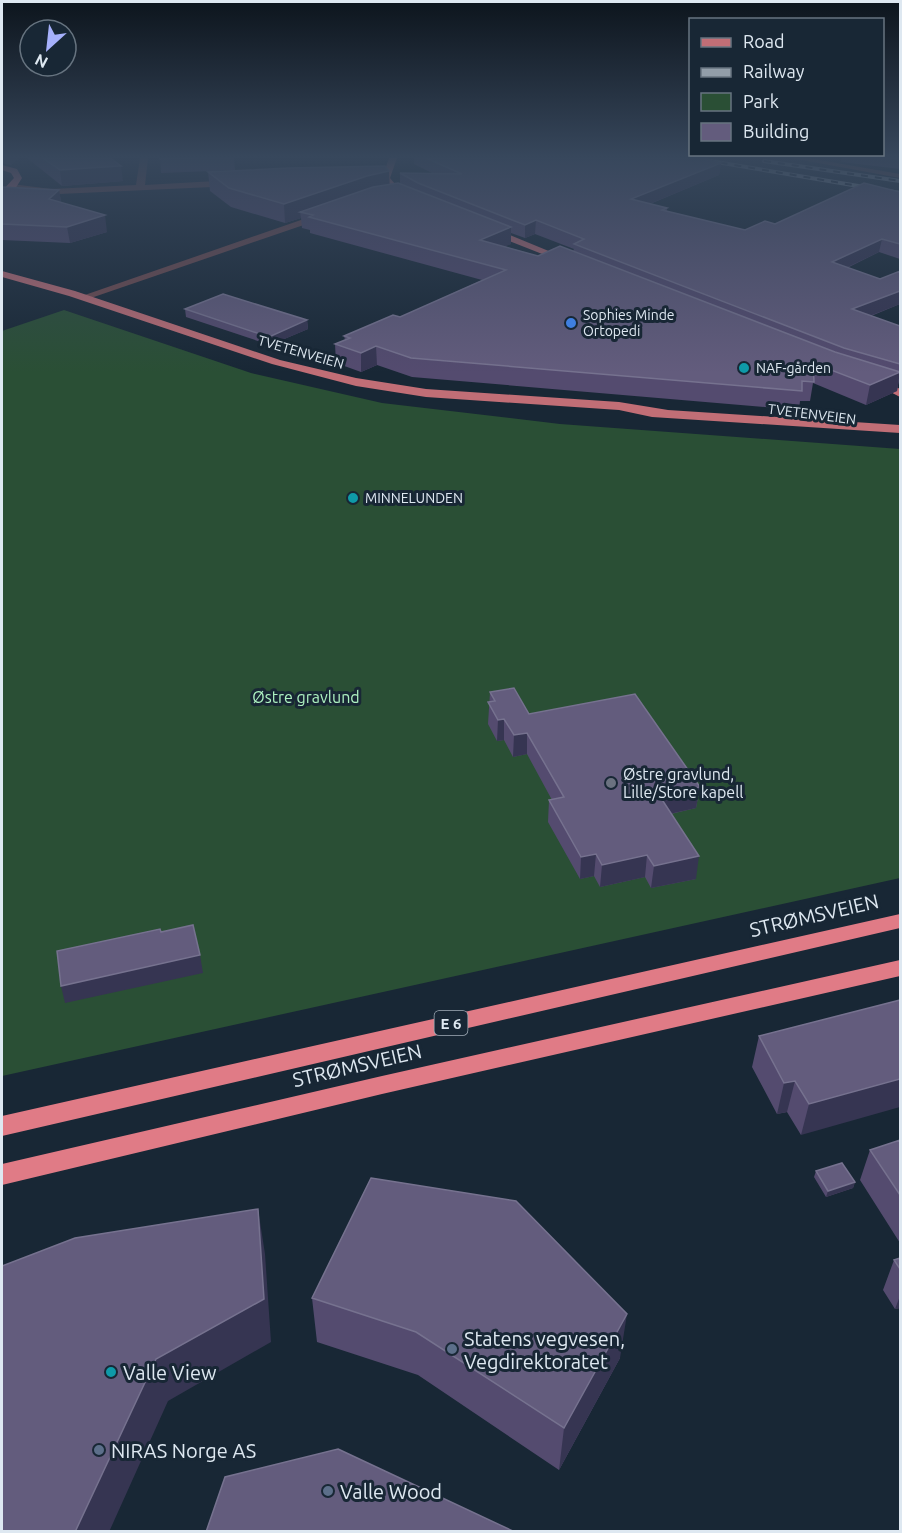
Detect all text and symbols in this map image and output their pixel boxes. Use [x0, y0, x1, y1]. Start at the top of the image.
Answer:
north arrow [18, 18, 78, 78]
legend [689, 18, 884, 156]
text: Road [743, 31, 785, 51]
text: N [32, 51, 51, 72]
text: Railway [743, 61, 805, 81]
text: Park [743, 91, 779, 111]
text: Building [743, 121, 809, 141]
place label: Sophies Minde Ortopedi [583, 307, 675, 339]
marker: Sophies Minde Ortopedi [564, 316, 578, 330]
street label: TVETENVEIEN [256, 332, 346, 372]
place label: NAF-gården [756, 360, 831, 376]
marker: NAF-gården [737, 361, 751, 375]
street label: TVETENVEIEN [767, 401, 857, 427]
place label: MINNELUNDEN [365, 490, 463, 506]
marker: MINNELUNDEN [346, 491, 360, 505]
park label: Østre gravlund [252, 688, 360, 706]
place label: Østre gravlund, Lille/Store kapell [623, 765, 744, 801]
marker: Østre gravlund, Lille/Store kapell [604, 776, 618, 790]
street label: STRØMSVEIEN [747, 889, 881, 941]
road number: E 6 [434, 1011, 468, 1035]
street label: STRØMSVEIEN [290, 1039, 424, 1091]
place label: Statens vegvesen, Vegdirektoratet [464, 1327, 625, 1373]
marker: Statens vegvesen, Vegdirektoratet [445, 1342, 459, 1356]
place label: Valle View [123, 1361, 217, 1384]
marker: Valle View [104, 1365, 118, 1379]
place label: NIRAS Norge AS [111, 1439, 256, 1462]
marker: NIRAS Norge AS [92, 1443, 106, 1457]
place label: Valle Wood [340, 1480, 442, 1503]
marker: Valle Wood [321, 1484, 335, 1498]

